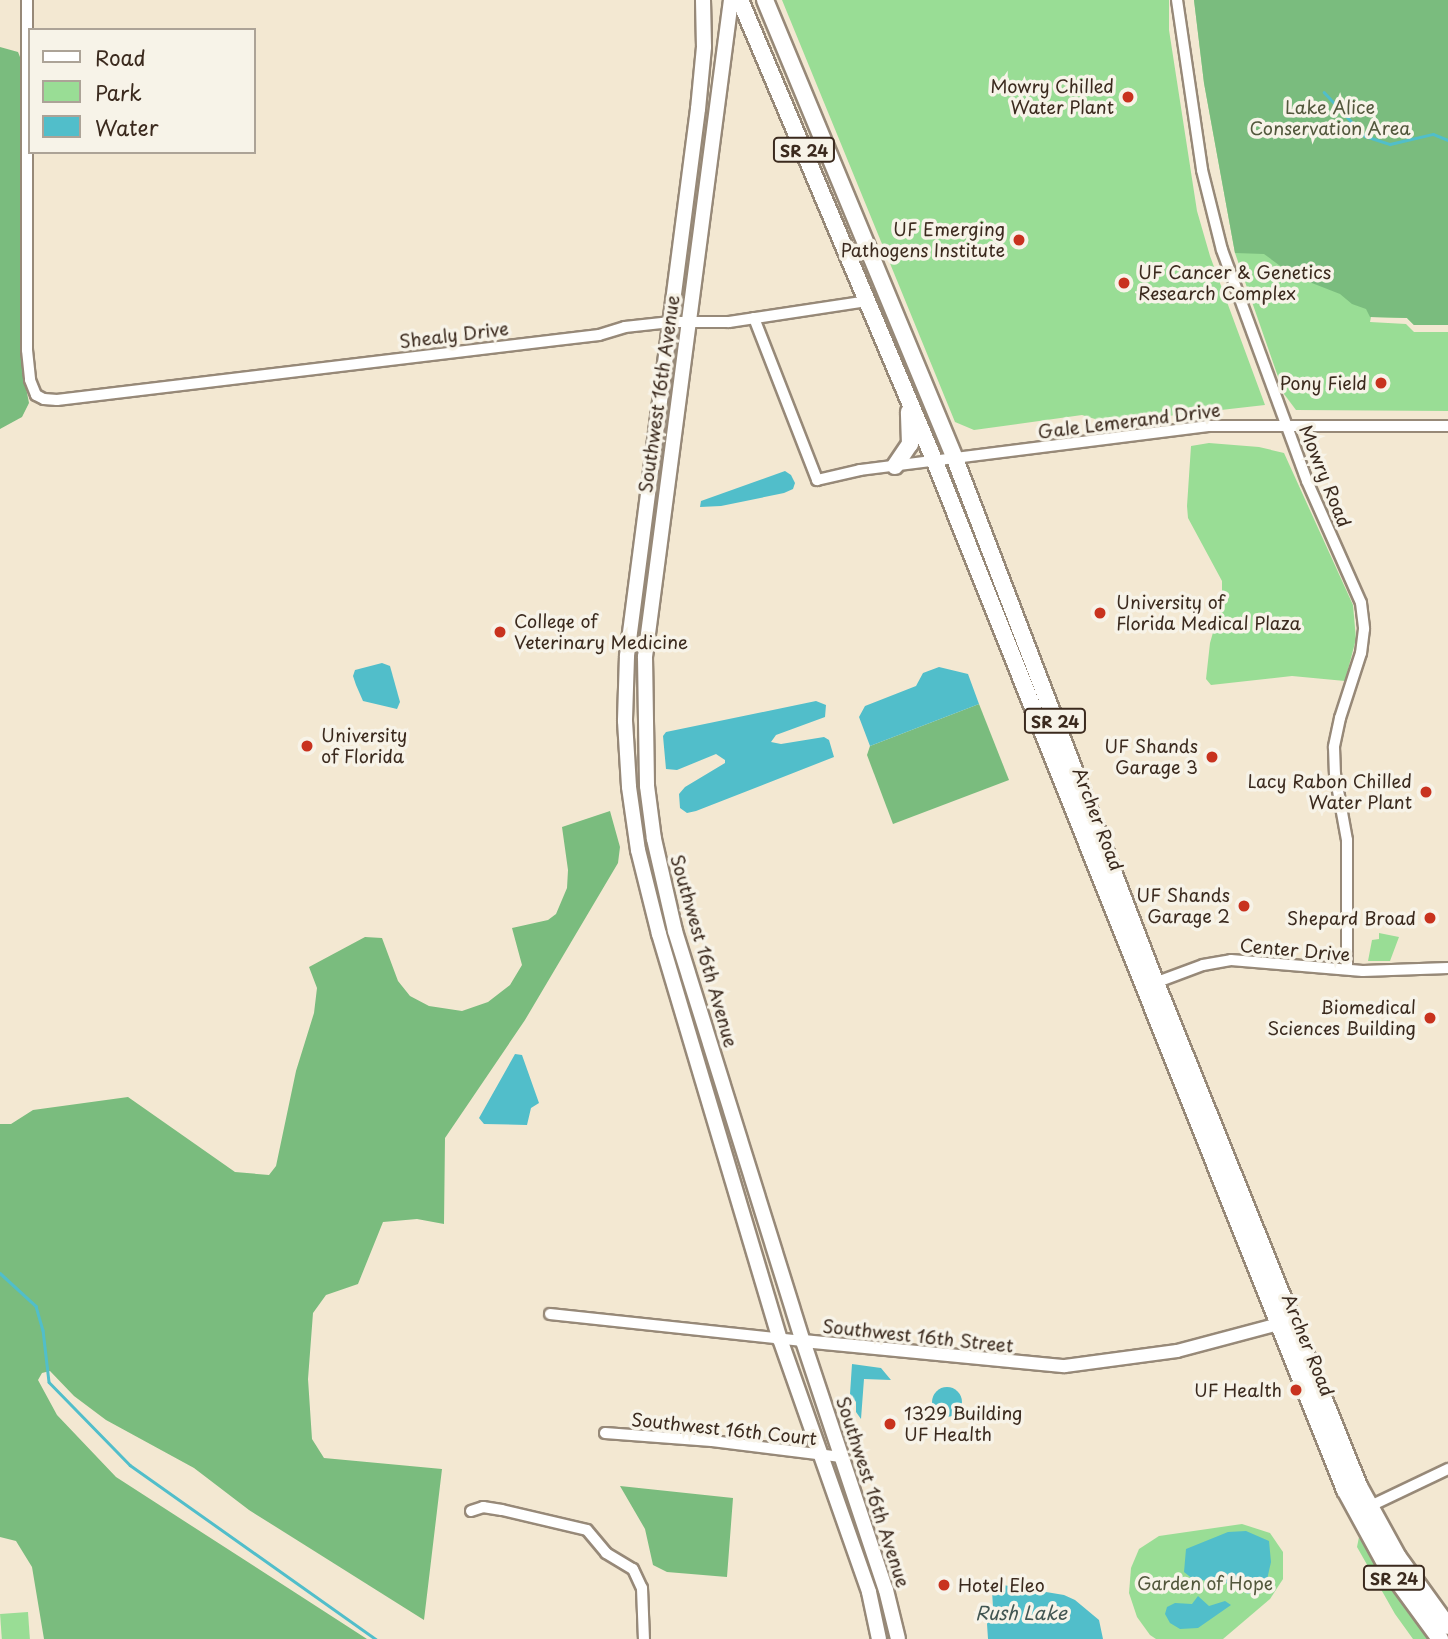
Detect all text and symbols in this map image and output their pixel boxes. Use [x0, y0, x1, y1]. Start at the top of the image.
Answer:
legend [28, 28, 256, 154]
text: Road [95, 41, 146, 73]
text: Park [95, 76, 142, 108]
place label: Mowry Chilled Water Plant [990, 76, 1114, 119]
marker: Mowry Chilled Water Plant [1120, 89, 1136, 105]
park label: Lake Alice Conservation Area [1249, 97, 1411, 140]
text: Water [95, 111, 158, 143]
road number: SR 24 [772, 138, 836, 162]
place label: UF Emerging Pathogens Institute [840, 219, 1005, 262]
marker: UF Emerging Pathogens Institute [1011, 232, 1027, 248]
place label: UF Cancer & Genetics Research Complex [1138, 262, 1331, 304]
marker: UF Cancer & Genetics Research Complex [1116, 275, 1132, 291]
street label: Southwest 16th Avenue [634, 293, 684, 495]
street label: Shealy Drive [398, 318, 510, 352]
place label: Pony Field [1279, 372, 1367, 394]
marker: Pony Field [1373, 375, 1389, 391]
street label: Gale Lemerand Drive [1036, 399, 1222, 443]
street label: Mowry Road [1295, 422, 1355, 530]
place label: University of Florida Medical Plaza [1116, 592, 1301, 634]
marker: University of Florida Medical Plaza [1090, 603, 1110, 623]
place label: College of Veterinary Medicine [514, 611, 686, 654]
marker: College of Veterinary Medicine [492, 624, 508, 640]
road number: SR 24 [1024, 708, 1086, 734]
place label: University of Florida [321, 725, 407, 768]
place label: UF Shands Garage 3 [1104, 736, 1198, 778]
marker: University of Florida [299, 738, 315, 754]
marker: UF Shands Garage 3 [1204, 749, 1220, 765]
street label: Archer Road [1068, 764, 1128, 874]
place label: Lacy Rabon Chilled Water Plant [1247, 771, 1412, 814]
marker: Lacy Rabon Chilled Water Plant [1418, 784, 1434, 800]
street label: Southwest 16th Avenue [666, 851, 742, 1051]
place label: UF Shands Garage 2 [1136, 885, 1230, 928]
marker: UF Shands Garage 2 [1236, 898, 1252, 914]
place label: Shepard Broad [1286, 907, 1416, 929]
marker: Shepard Broad [1422, 910, 1438, 926]
street label: Center Drive [1239, 934, 1351, 966]
place label: Biomedical Sciences Building [1266, 997, 1416, 1040]
marker: Biomedical Sciences Building [1422, 1010, 1438, 1026]
street label: Archer Road [1277, 1290, 1339, 1400]
street label: Southwest 16th Street [821, 1315, 1015, 1357]
place label: UF Health [1193, 1379, 1282, 1401]
marker: UF Health [1288, 1382, 1304, 1398]
street label: Southwest 16th Avenue [832, 1393, 914, 1591]
place label: 1329 Building UF Health [904, 1403, 1022, 1446]
street label: Southwest 16th Court [629, 1408, 819, 1450]
marker: 1329 Building UF Health [882, 1416, 898, 1432]
road number: SR 24 [1362, 1566, 1426, 1590]
park label: Garden of Hope [1137, 1572, 1273, 1594]
place label: Hotel Eleo [958, 1574, 1046, 1596]
marker: Hotel Eleo [936, 1577, 952, 1593]
water label: Rush Lake [974, 1602, 1068, 1624]

